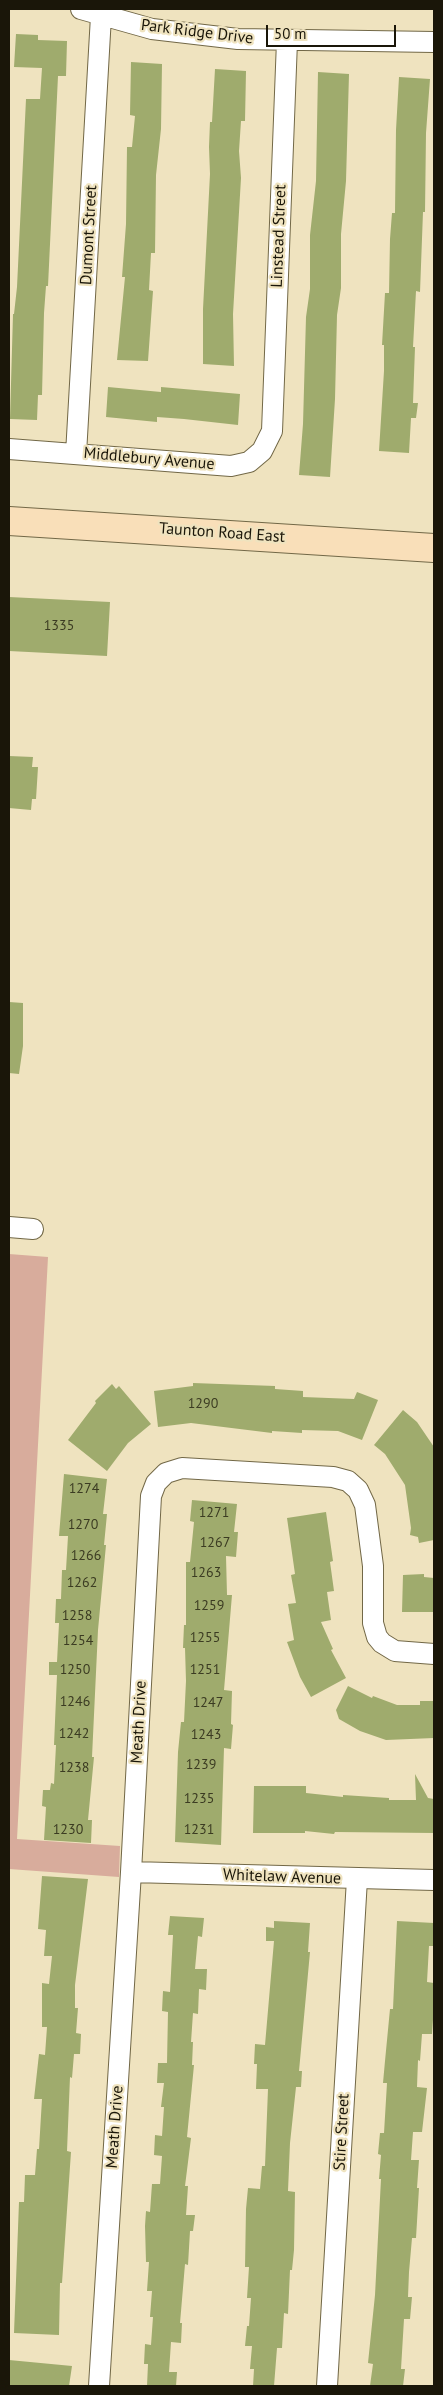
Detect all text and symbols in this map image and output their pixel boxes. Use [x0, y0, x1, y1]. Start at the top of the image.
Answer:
scale bar [268, 15, 398, 47]
street label: Park Ridge Drive [140, 16, 254, 48]
text: 50 m [274, 24, 307, 43]
street label: Linstead Street [268, 184, 290, 288]
street label: Dumont Street [77, 185, 101, 285]
street label: Middlebury Avenue [83, 444, 215, 474]
street label: Taunton Road East [158, 519, 286, 547]
house number: 1335 [44, 618, 74, 634]
house number: 1290 [188, 1396, 218, 1412]
house number: 1274 [69, 1481, 99, 1497]
house number: 1271 [199, 1505, 229, 1521]
house number: 1270 [68, 1517, 98, 1533]
house number: 1267 [200, 1535, 230, 1551]
house number: 1266 [71, 1548, 101, 1564]
house number: 1263 [191, 1565, 221, 1581]
house number: 1262 [67, 1575, 97, 1591]
house number: 1259 [194, 1598, 224, 1614]
house number: 1258 [62, 1608, 92, 1624]
house number: 1255 [190, 1630, 220, 1646]
house number: 1254 [63, 1633, 93, 1649]
house number: 1250 [60, 1662, 90, 1678]
house number: 1251 [190, 1662, 220, 1678]
street label: Meath Drive [127, 1680, 151, 1764]
house number: 1246 [60, 1694, 90, 1710]
house number: 1247 [193, 1695, 223, 1711]
house number: 1242 [59, 1726, 89, 1742]
house number: 1243 [191, 1727, 221, 1743]
house number: 1239 [186, 1757, 216, 1773]
house number: 1238 [59, 1760, 89, 1776]
house number: 1235 [184, 1791, 214, 1807]
house number: 1230 [53, 1822, 83, 1838]
house number: 1231 [184, 1822, 214, 1838]
street label: Whitelaw Avenue [223, 1865, 341, 1889]
street label: Meath Drive [103, 2085, 127, 2169]
street label: Stire Street [330, 2093, 354, 2171]

